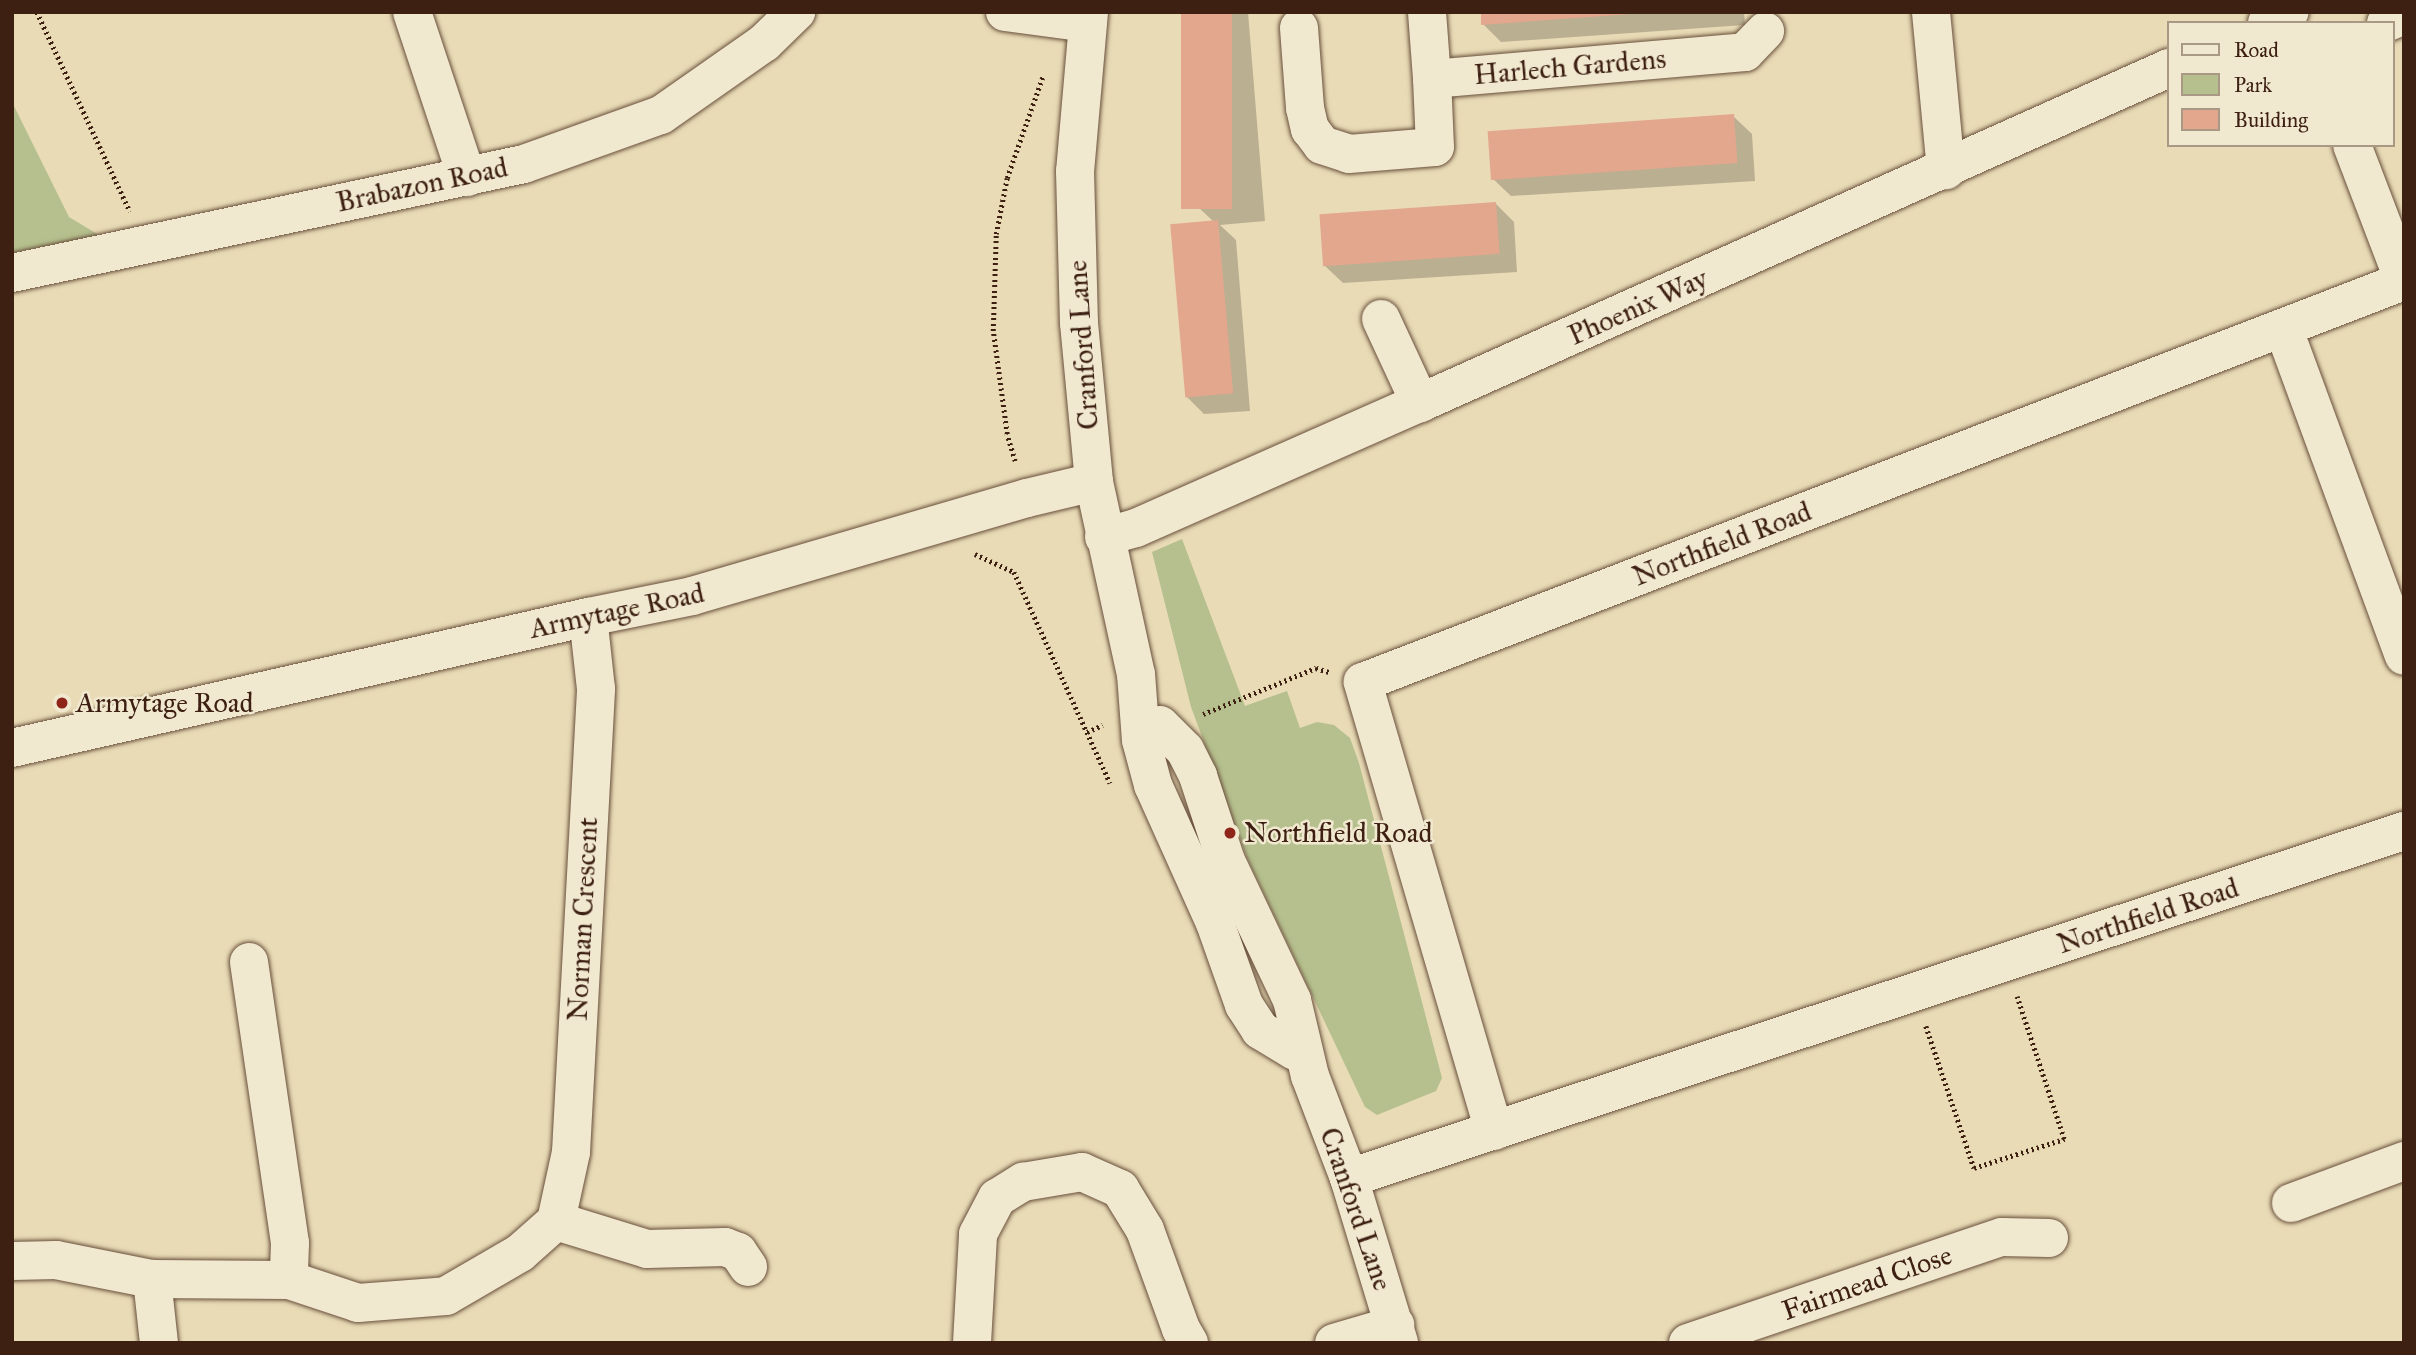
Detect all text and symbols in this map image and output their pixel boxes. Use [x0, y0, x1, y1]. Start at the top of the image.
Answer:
legend [2168, 21, 2395, 147]
text: Road [2234, 37, 2279, 63]
street label: Harlech Gardens [1473, 42, 1667, 92]
text: Park [2234, 72, 2272, 98]
text: Building [2234, 107, 2308, 133]
street label: Brabazon Road [333, 150, 511, 220]
street label: Cranford Lane [1060, 259, 1106, 431]
street label: Phoenix Way [1563, 261, 1713, 353]
street label: Northfield Road [1628, 495, 1816, 593]
street label: Armytage Road [527, 576, 707, 646]
place label: Armytage Road [76, 686, 254, 720]
marker: Armytage Road [54, 695, 70, 711]
street label: Norman Crescent [561, 816, 605, 1022]
place label: Northfield Road [1244, 816, 1433, 850]
marker: Northfield Road [1222, 825, 1238, 841]
street label: Northfield Road [2053, 871, 2243, 961]
street label: Cranford Lane [1312, 1123, 1400, 1295]
street label: Fairmead Close [1778, 1238, 1956, 1328]

